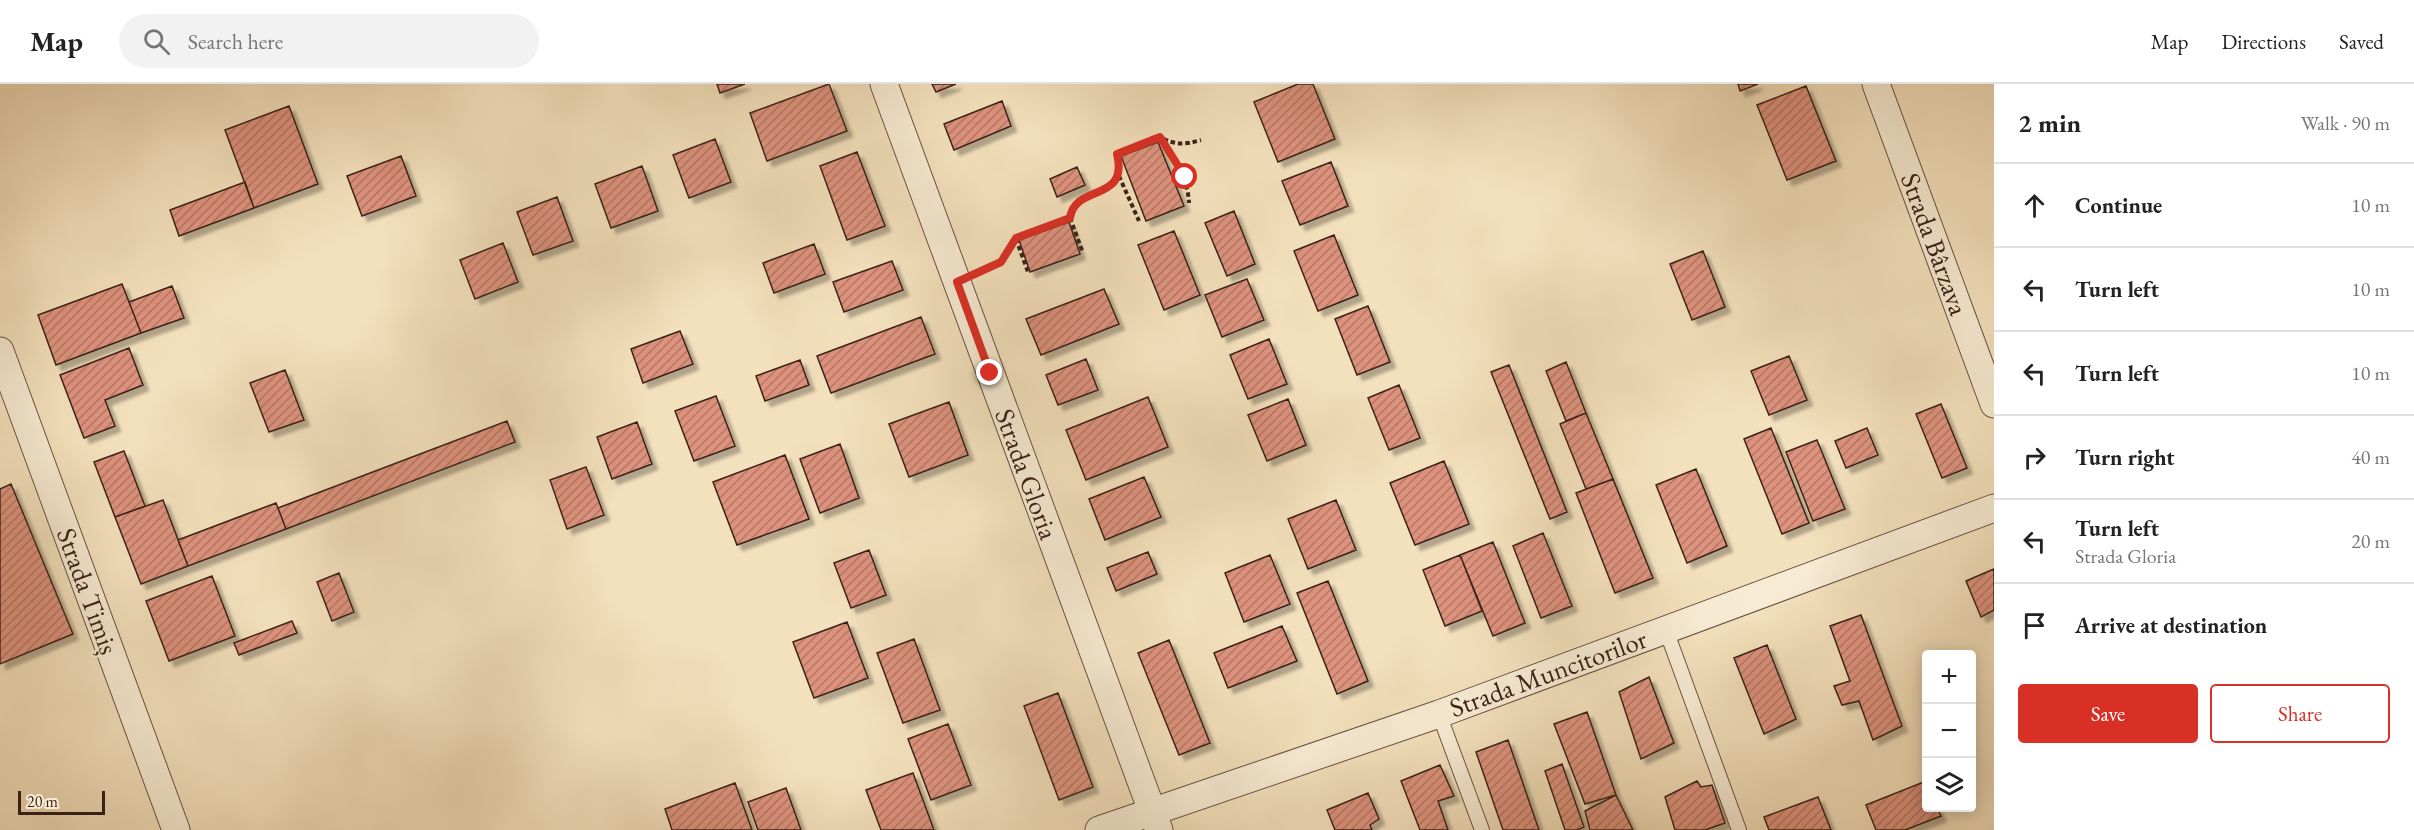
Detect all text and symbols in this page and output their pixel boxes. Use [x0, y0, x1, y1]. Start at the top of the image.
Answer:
search box [119, 14, 539, 68]
text: Map [30, 23, 83, 59]
icon: search [140, 25, 173, 58]
text: Search here [188, 27, 283, 56]
text: Map [2151, 28, 2188, 55]
text: Directions [2221, 28, 2306, 55]
text: Saved [2339, 28, 2384, 55]
text: 2 min [2018, 106, 2081, 140]
text: Walk · 90 m [2301, 110, 2390, 136]
route start [1171, 163, 1197, 189]
street label: Strada Bârzava [1893, 168, 1977, 320]
icon: ahead [2018, 189, 2051, 222]
text: Continue [2075, 191, 2162, 220]
text: 10 m [2351, 192, 2390, 218]
icon: left [2018, 273, 2051, 306]
text: Turn left [2075, 275, 2159, 304]
text: 10 m [2351, 276, 2390, 302]
icon: left [2018, 357, 2051, 390]
route end [976, 359, 1002, 385]
text: Turn left [2075, 359, 2159, 388]
text: 10 m [2351, 360, 2390, 386]
street label: Strada Gloria [987, 404, 1067, 544]
icon: right [2018, 441, 2051, 474]
text: Turn right [2075, 443, 2174, 472]
text: 40 m [2351, 444, 2390, 470]
text: Turn left [2075, 514, 2159, 543]
street label: Strada Timiș [49, 523, 127, 659]
icon: left [2018, 525, 2051, 558]
text: 20 m [2351, 528, 2390, 554]
text: Strada Gloria [2075, 543, 2176, 569]
icon: arrive [2018, 609, 2051, 642]
text: Arrive at destination [2075, 611, 2267, 640]
street label: Strada Muncitorilor [1445, 621, 1651, 725]
map controls [1922, 650, 1976, 812]
button: + [1922, 650, 1976, 704]
button: Save [2018, 684, 2198, 743]
button: Share [2210, 684, 2390, 743]
button: − [1922, 704, 1976, 758]
button: layers [1922, 758, 1976, 812]
scale bar [18, 788, 105, 816]
text: 20 m [27, 791, 58, 812]

